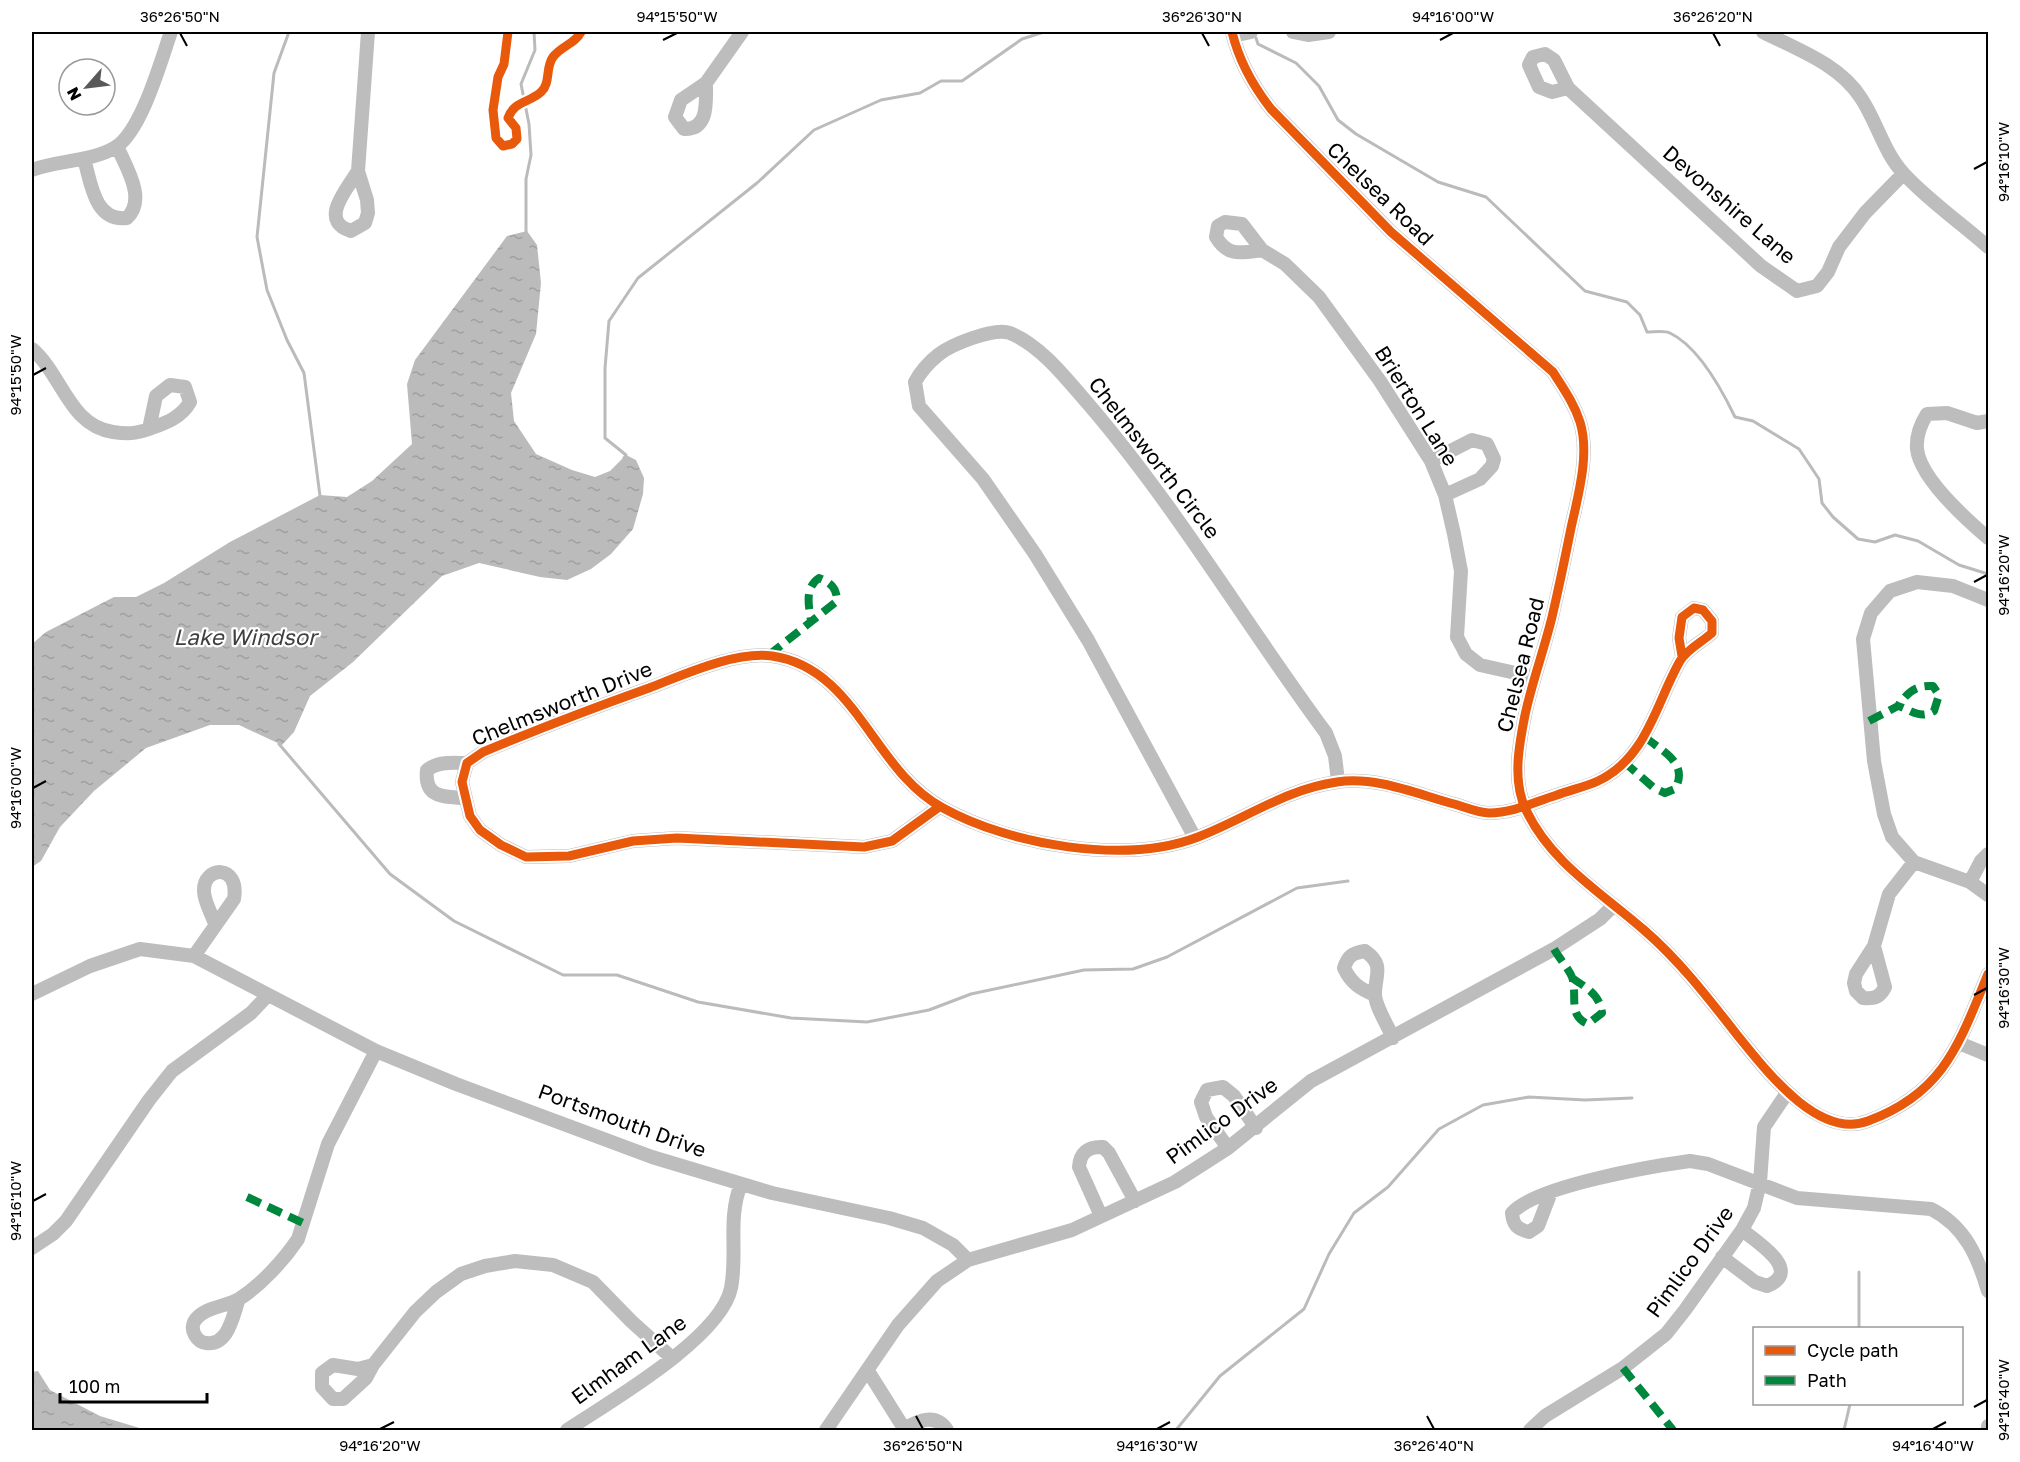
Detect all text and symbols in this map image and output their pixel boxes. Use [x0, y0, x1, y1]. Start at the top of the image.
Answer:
text: 36°26'50"N [140, 7, 220, 25]
text: 94°15'50"W [636, 7, 718, 25]
text: 36°26'30"N [1162, 7, 1242, 25]
text: 94°16'00"W [1412, 7, 1494, 25]
text: 36°26'20"N [1673, 7, 1753, 25]
north arrow [57, 57, 117, 117]
text: N [62, 84, 85, 104]
text: 94°16'10"W [1994, 122, 2012, 202]
street label: Chelsea Road [1322, 136, 1439, 251]
street label: Devonshire Lane [1658, 139, 1801, 269]
text: 94°15'50"W [6, 334, 24, 416]
street label: Brierton Lane [1370, 340, 1464, 470]
street label: Chelmsworth Circle [1083, 371, 1226, 544]
text: 94°16'20"W [1994, 534, 2012, 616]
street label: Chelsea Road [1491, 595, 1549, 735]
water label: Lake Windsor [174, 623, 320, 650]
street label: Chelmsworth Drive [468, 655, 656, 751]
text: 94°16'00"W [6, 747, 24, 829]
text: 94°16'30"W [1994, 947, 2012, 1029]
street label: Pimlico Drive [1161, 1071, 1282, 1169]
street label: Portsmouth Drive [535, 1078, 710, 1163]
text: 94°16'10"W [6, 1161, 24, 1241]
street label: Pimlico Drive [1640, 1201, 1738, 1322]
street label: Elmham Lane [566, 1309, 691, 1410]
legend [1753, 1327, 1963, 1405]
text: Cycle path [1807, 1339, 1899, 1361]
text: 94°16'40"W [1994, 1359, 2012, 1441]
scale bar [60, 1366, 207, 1404]
text: Path [1807, 1369, 1847, 1391]
text: 100 m [69, 1375, 120, 1397]
text: 94°16'20"W [339, 1436, 421, 1454]
text: 36°26'50"N [883, 1436, 963, 1454]
text: 94°16'30"W [1116, 1436, 1198, 1454]
text: 36°26'40"N [1394, 1436, 1474, 1454]
text: 94°16'40"W [1892, 1436, 1974, 1454]

